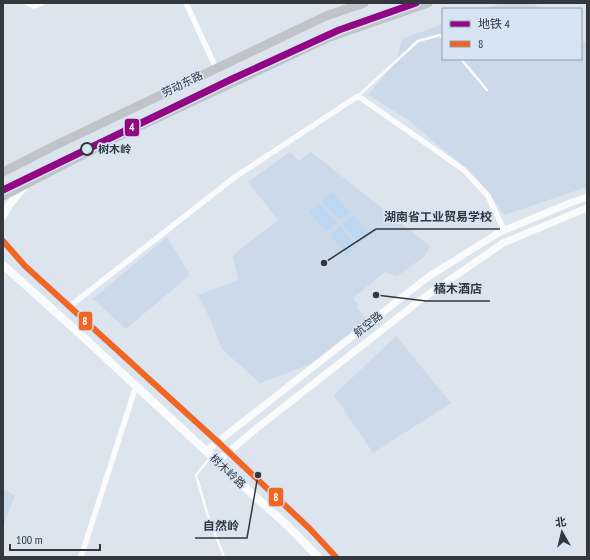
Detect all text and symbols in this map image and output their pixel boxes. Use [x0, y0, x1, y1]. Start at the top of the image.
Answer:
legend [442, 8, 582, 60]
text: 地铁 4 [478, 16, 511, 31]
text: 8 [478, 36, 483, 51]
street label: 劳动东路 [159, 68, 205, 100]
line badge: 4 [124, 118, 140, 137]
text: 4 [129, 120, 135, 134]
marker: 树木岭 [80, 142, 94, 156]
place label: 树木岭 [98, 142, 132, 156]
callout: 湖南省工业贸易学校 [376, 205, 500, 229]
text: 湖南省工业贸易学校 [384, 209, 492, 224]
callout: 橘木酒店 [426, 277, 490, 301]
text: 橘木酒店 [434, 281, 482, 296]
street label: 航空路 [351, 308, 385, 340]
line badge: 8 [78, 311, 93, 331]
text: 8 [82, 314, 88, 328]
street label: 树木岭路 [207, 451, 249, 491]
line badge: 8 [268, 487, 284, 507]
text: 8 [273, 490, 279, 504]
north arrow [542, 512, 582, 552]
callout: 自然岭 [195, 514, 247, 538]
text: 北 [554, 514, 567, 530]
text: 自然岭 [203, 518, 239, 533]
scale bar [10, 526, 100, 552]
text: 100 m [16, 532, 43, 547]

